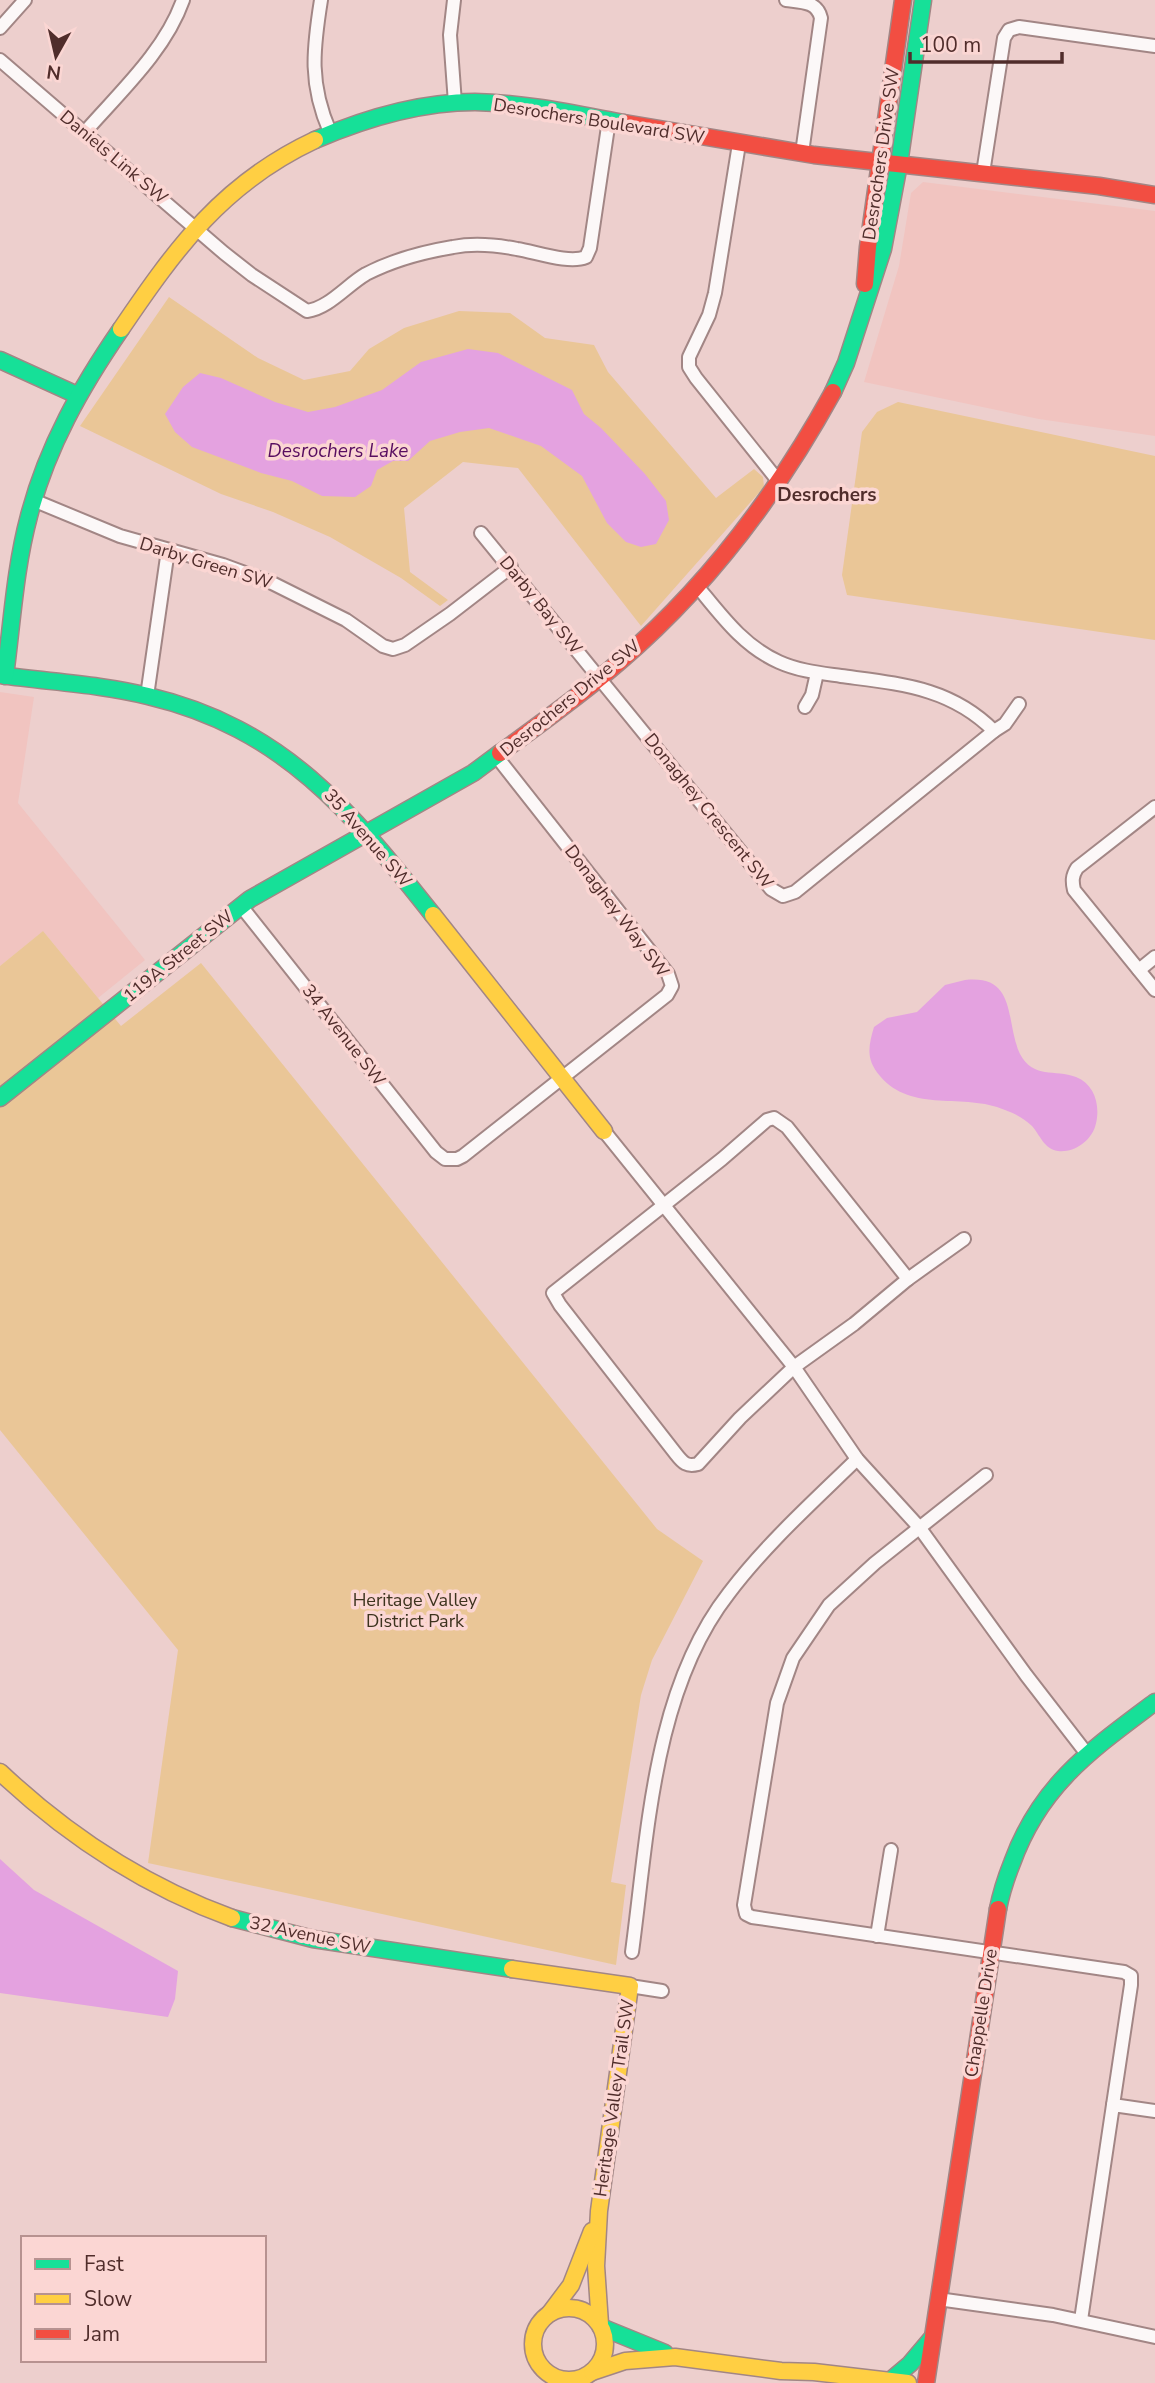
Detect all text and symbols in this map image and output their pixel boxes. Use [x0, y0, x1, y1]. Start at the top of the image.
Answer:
north arrow [21, 21, 91, 91]
scale bar [910, 21, 1062, 65]
text: 100 m [920, 31, 981, 59]
text: N [45, 58, 63, 86]
street label: Desrochers Drive SW [857, 66, 905, 242]
street label: Desrochers Boulevard SW [492, 92, 706, 150]
street label: Daniels Link SW [55, 105, 173, 209]
water label: Desrochers Lake [268, 438, 408, 464]
district label: Desrochers [777, 482, 877, 508]
street label: Darby Green SW [137, 531, 275, 595]
street label: Darby Bay SW [494, 551, 588, 659]
street label: Desrochers Drive SW [495, 634, 645, 762]
street label: Donaghey Crescent SW [639, 728, 779, 894]
street label: 35 Avenue SW [319, 784, 417, 892]
street label: Donaghey Way SW [559, 840, 675, 982]
street label: 119A Street SW [118, 904, 238, 1008]
street label: 34 Avenue SW [297, 979, 391, 1091]
park label: Heritage Valley District Park [353, 1588, 478, 1633]
street label: 32 Avenue SW [247, 1910, 373, 1960]
street label: Chappelle Drive [959, 1947, 1003, 2079]
street label: Heritage Valley Trail SW [588, 1997, 640, 2198]
legend [21, 2236, 266, 2362]
text: Fast [84, 2250, 124, 2278]
text: Slow [84, 2285, 133, 2313]
text: Jam [83, 2320, 120, 2348]

